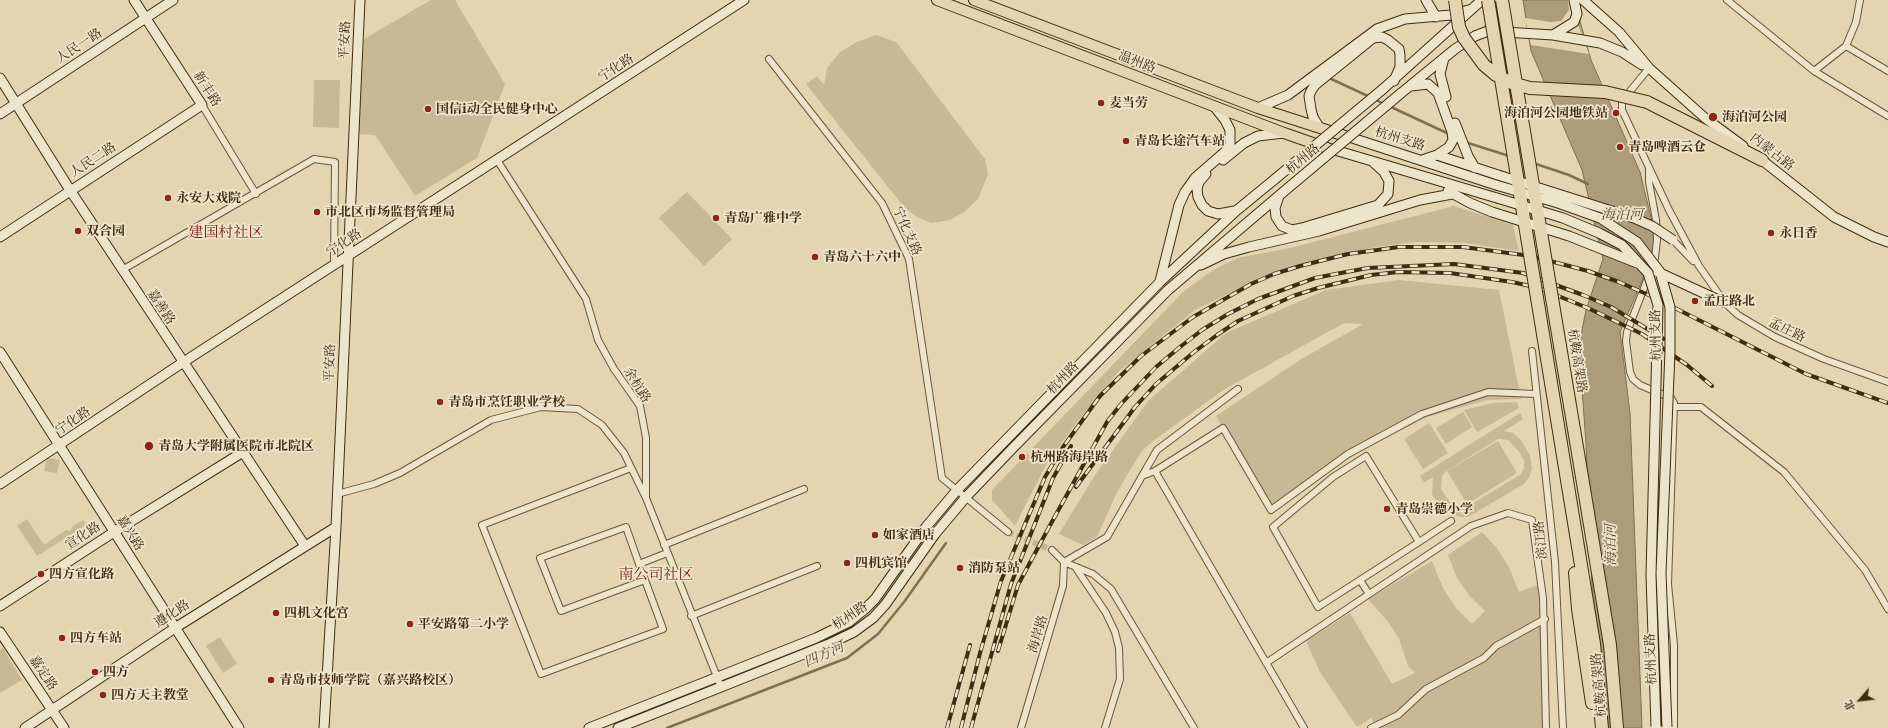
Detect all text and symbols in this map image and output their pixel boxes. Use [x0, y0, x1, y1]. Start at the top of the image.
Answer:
street label: 平安路 [336, 20, 354, 60]
street label: 人民一路 [53, 25, 105, 67]
street label: 温州路 [1116, 48, 1158, 76]
street label: 宁化路 [595, 51, 637, 85]
street label: 新丰路 [190, 68, 224, 110]
place label: 麦当劳 [1109, 95, 1148, 111]
marker: 麦当劳 [1096, 98, 1106, 108]
place label: 国信i动全民健身中心 [436, 101, 558, 117]
marker: 国信i动全民健身中心 [423, 104, 433, 114]
place label: 海泊河公园地铁站 [1504, 105, 1608, 121]
marker: 海泊河公园地铁站 [1611, 108, 1621, 118]
place label: 海泊河公园 [1722, 109, 1787, 125]
marker: 海泊河公园 [1707, 111, 1719, 123]
street label: 杭州支路 [1373, 124, 1427, 154]
street label: 内蒙古路 [1747, 130, 1797, 174]
place label: 青岛长途汽车站 [1134, 133, 1225, 149]
marker: 青岛长途汽车站 [1121, 136, 1131, 146]
street label: 人民二路 [67, 139, 119, 181]
place label: 青岛啤酒云仓 [1628, 139, 1706, 155]
street label: 杭州路 [1283, 140, 1323, 178]
marker: 青岛啤酒云仓 [1615, 142, 1625, 152]
place label: 永安大戏院 [176, 190, 241, 206]
marker: 永安大戏院 [163, 193, 173, 203]
place label: 市北区市场监督管理局 [325, 204, 455, 220]
street label: 宁化支路 [889, 204, 925, 258]
marker: 市北区市场监督管理局 [312, 207, 322, 217]
water label: 海泊河 [1601, 207, 1643, 223]
place label: 青岛广雅中学 [724, 210, 802, 226]
marker: 青岛广雅中学 [711, 213, 721, 223]
place label: 双合园 [86, 223, 125, 239]
district label: 建国村社区 [189, 224, 263, 242]
place label: 永日香 [1779, 225, 1818, 241]
marker: 双合园 [73, 226, 83, 236]
street label: 宁化路 [323, 226, 365, 260]
marker: 永日香 [1766, 228, 1776, 238]
place label: 青岛六十六中 [823, 249, 901, 265]
marker: 青岛六十六中 [810, 252, 820, 262]
street label: 嘉善路 [144, 286, 178, 328]
place label: 孟庄路北 [1703, 293, 1755, 309]
marker: 孟庄路北 [1690, 296, 1700, 306]
street label: 杭州支路 [1648, 309, 1664, 361]
street label: 孟庄路 [1766, 314, 1808, 346]
street label: 杭鞍高架路 [1564, 328, 1590, 394]
street label: 平安路 [322, 343, 338, 383]
street label: 杭州路 [1044, 359, 1082, 397]
street label: 余杭路 [620, 364, 654, 406]
place label: 青岛市烹饪职业学校 [448, 394, 565, 410]
marker: 青岛市烹饪职业学校 [435, 397, 445, 407]
street label: 宁化路 [52, 404, 94, 438]
place label: 青岛大学附属医院市北院区 [158, 438, 314, 454]
marker: 青岛大学附属医院市北院区 [143, 440, 155, 452]
place label: 杭州路海岸路 [1030, 449, 1108, 465]
marker: 杭州路海岸路 [1017, 452, 1027, 462]
place label: 青岛崇德小学 [1395, 501, 1473, 517]
marker: 青岛崇德小学 [1382, 504, 1392, 514]
street label: 嘉兴路 [113, 512, 147, 554]
street label: 宣化路 [62, 519, 104, 553]
street label: 滨江路 [1531, 520, 1551, 560]
water label: 海泊河 [1602, 524, 1620, 566]
place label: 如家酒店 [883, 527, 935, 543]
marker: 如家酒店 [870, 530, 880, 540]
place label: 四机宾馆 [855, 555, 907, 571]
marker: 四机宾馆 [842, 558, 852, 568]
place label: 消防泵站 [968, 560, 1020, 576]
marker: 消防泵站 [955, 563, 965, 573]
place label: 四方宣化路 [49, 566, 114, 582]
district label: 南公司社区 [619, 566, 693, 584]
marker: 四方宣化路 [36, 569, 46, 579]
street label: 遵化路 [151, 597, 193, 631]
street label: 杭州路 [829, 599, 871, 633]
place label: 四机文化宫 [284, 605, 349, 621]
marker: 四机文化宫 [271, 608, 281, 618]
street label: 海岸路 [1025, 613, 1051, 655]
place label: 平安路第二小学 [418, 616, 509, 632]
marker: 平安路第二小学 [405, 619, 415, 629]
place label: 四方车站 [70, 630, 122, 646]
marker: 四方车站 [57, 633, 67, 643]
street label: 杭州支路 [1642, 633, 1660, 685]
water label: 四方河 [801, 639, 847, 671]
street label: 嘉定路 [26, 652, 60, 694]
street label: 杭鞍高架路 [1588, 652, 1610, 718]
place label: 四方 [103, 664, 129, 680]
marker: 四方 [90, 667, 100, 677]
place label: 青岛市技师学院（嘉兴路校区） [279, 672, 461, 688]
marker: 青岛市技师学院（嘉兴路校区） [266, 675, 276, 685]
north arrow [1840, 680, 1880, 720]
place label: 四方天主教堂 [111, 687, 189, 703]
marker: 四方天主教堂 [98, 690, 108, 700]
text: 北 [1841, 697, 1858, 714]

